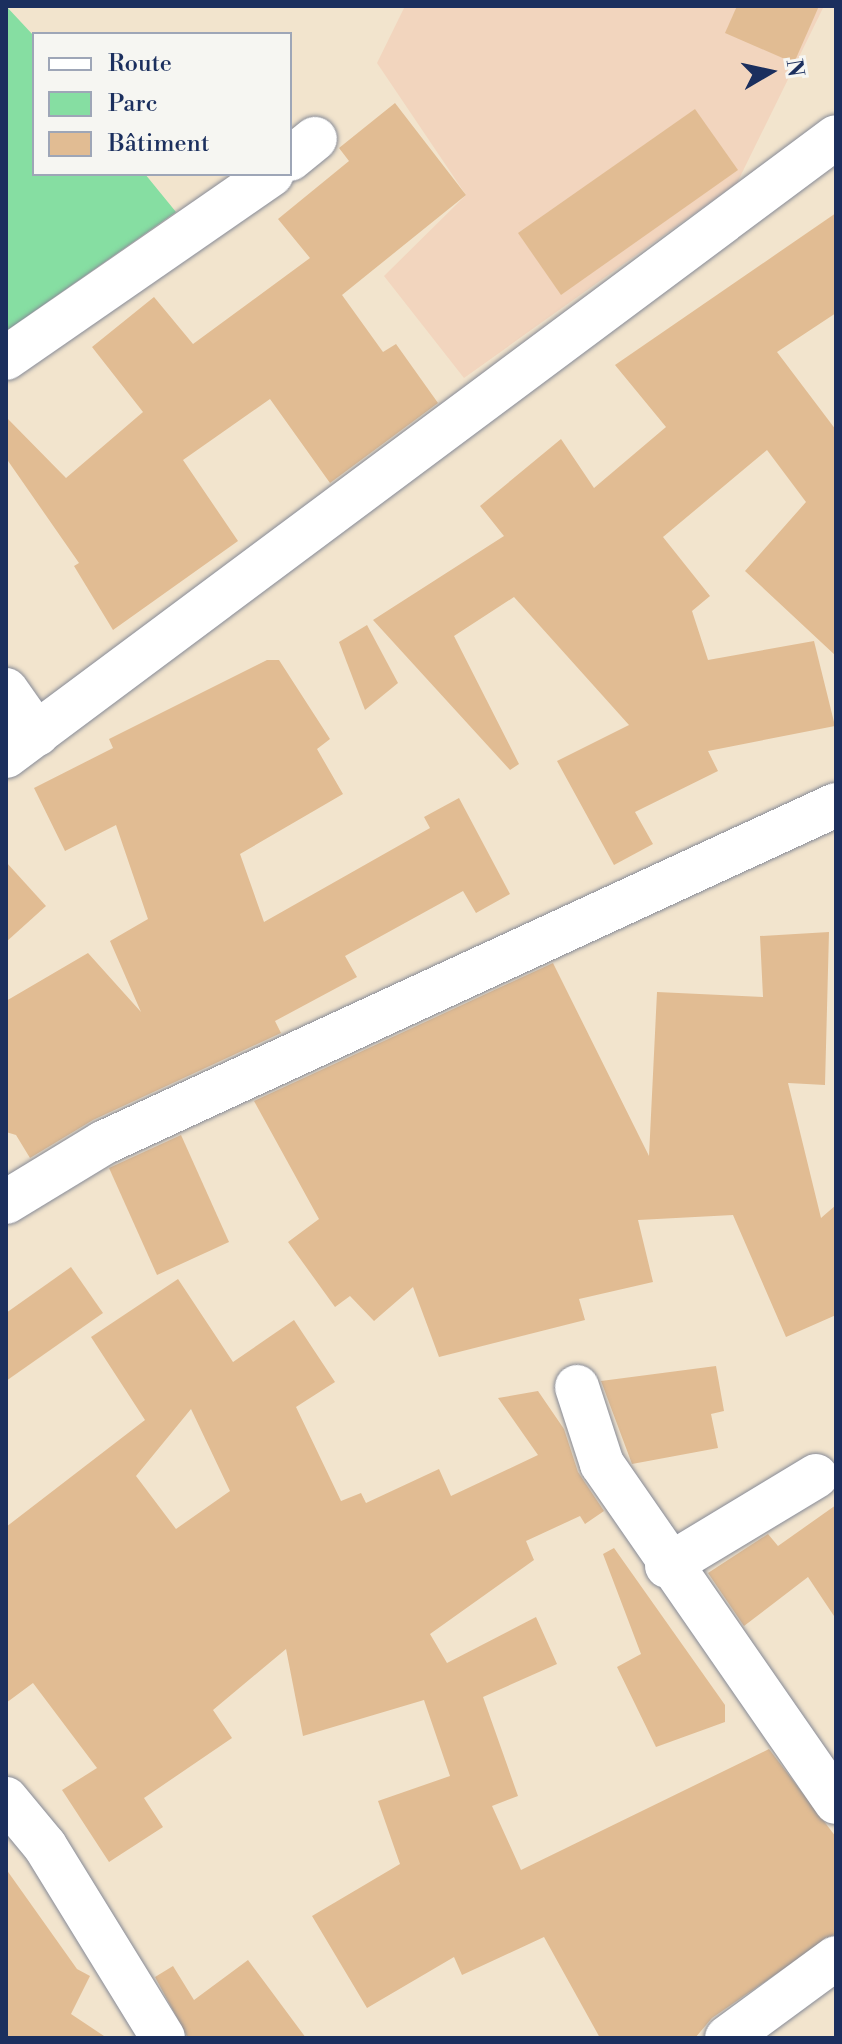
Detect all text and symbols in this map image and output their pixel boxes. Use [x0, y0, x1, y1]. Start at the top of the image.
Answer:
legend [32, 32, 292, 176]
north arrow [730, 32, 810, 112]
text: Route [108, 49, 172, 79]
text: N [780, 57, 809, 79]
text: Parc [108, 89, 158, 119]
text: Bâtiment [108, 129, 209, 159]

